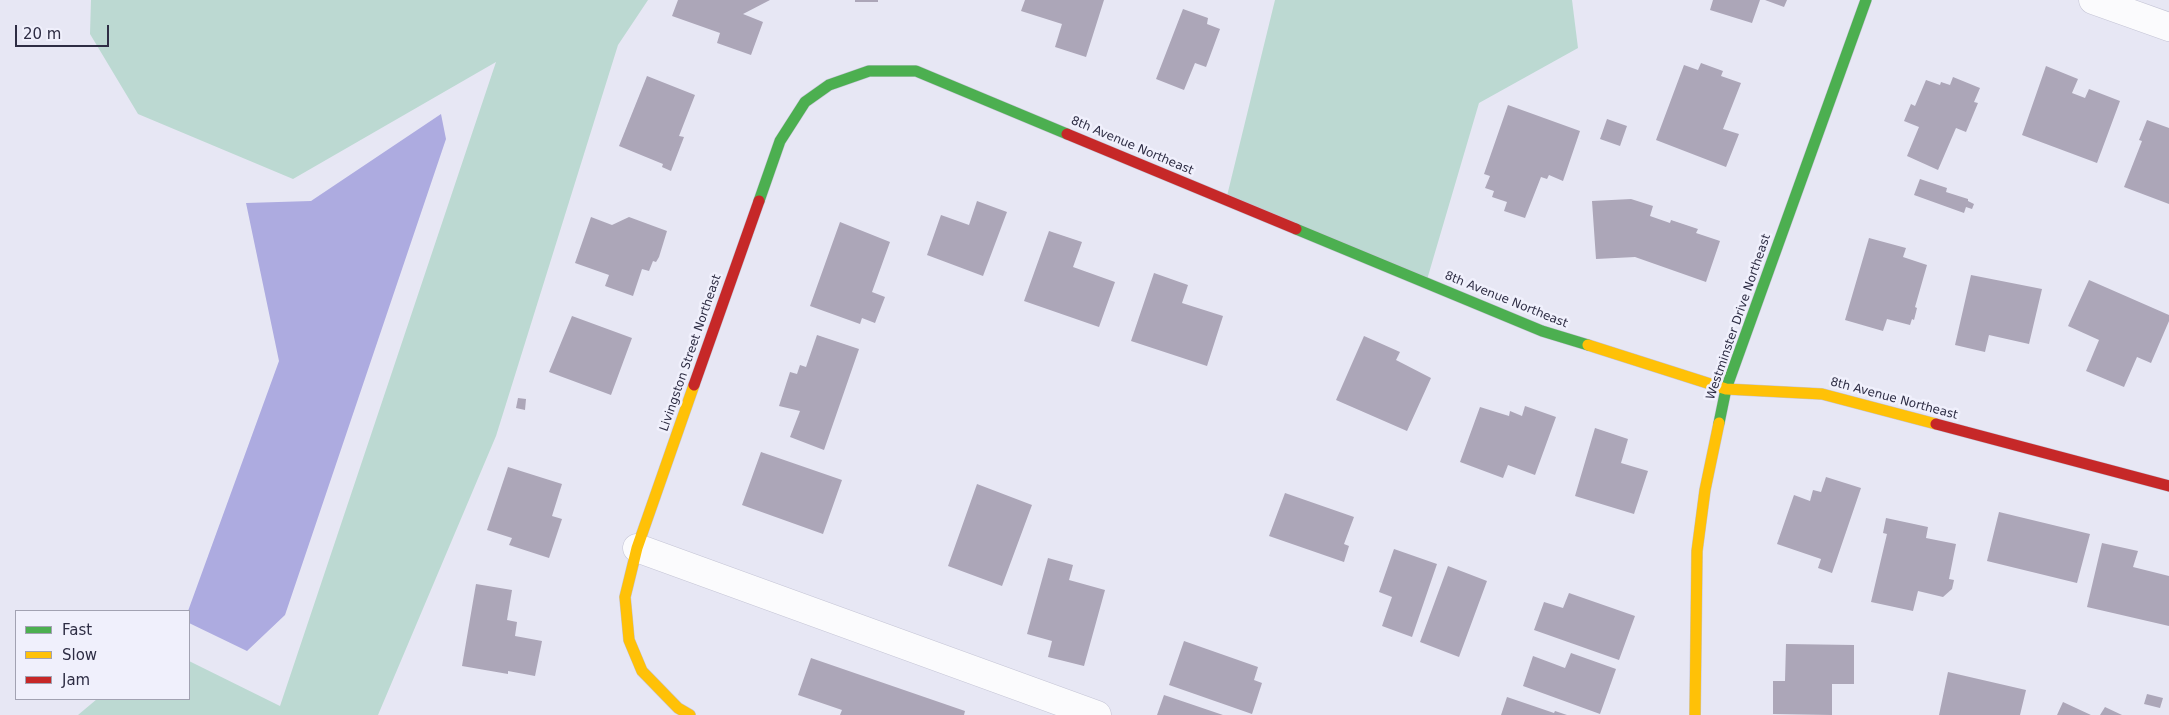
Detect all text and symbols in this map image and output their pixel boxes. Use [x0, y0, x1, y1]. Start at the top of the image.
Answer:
scale bar [18, 15, 111, 47]
text: 20 m [23, 25, 61, 43]
street label: 8th Avenue Northeast [1069, 114, 1195, 178]
street label: Westminster Drive Northeast [1704, 232, 1774, 402]
street label: 8th Avenue Northeast [1442, 269, 1570, 331]
street label: Livingston Street Northeast [657, 273, 725, 433]
street label: 8th Avenue Northeast [1829, 375, 1959, 423]
legend [15, 610, 190, 700]
text: Fast [62, 621, 92, 639]
text: Slow [62, 646, 97, 664]
text: Jam [62, 671, 90, 689]

